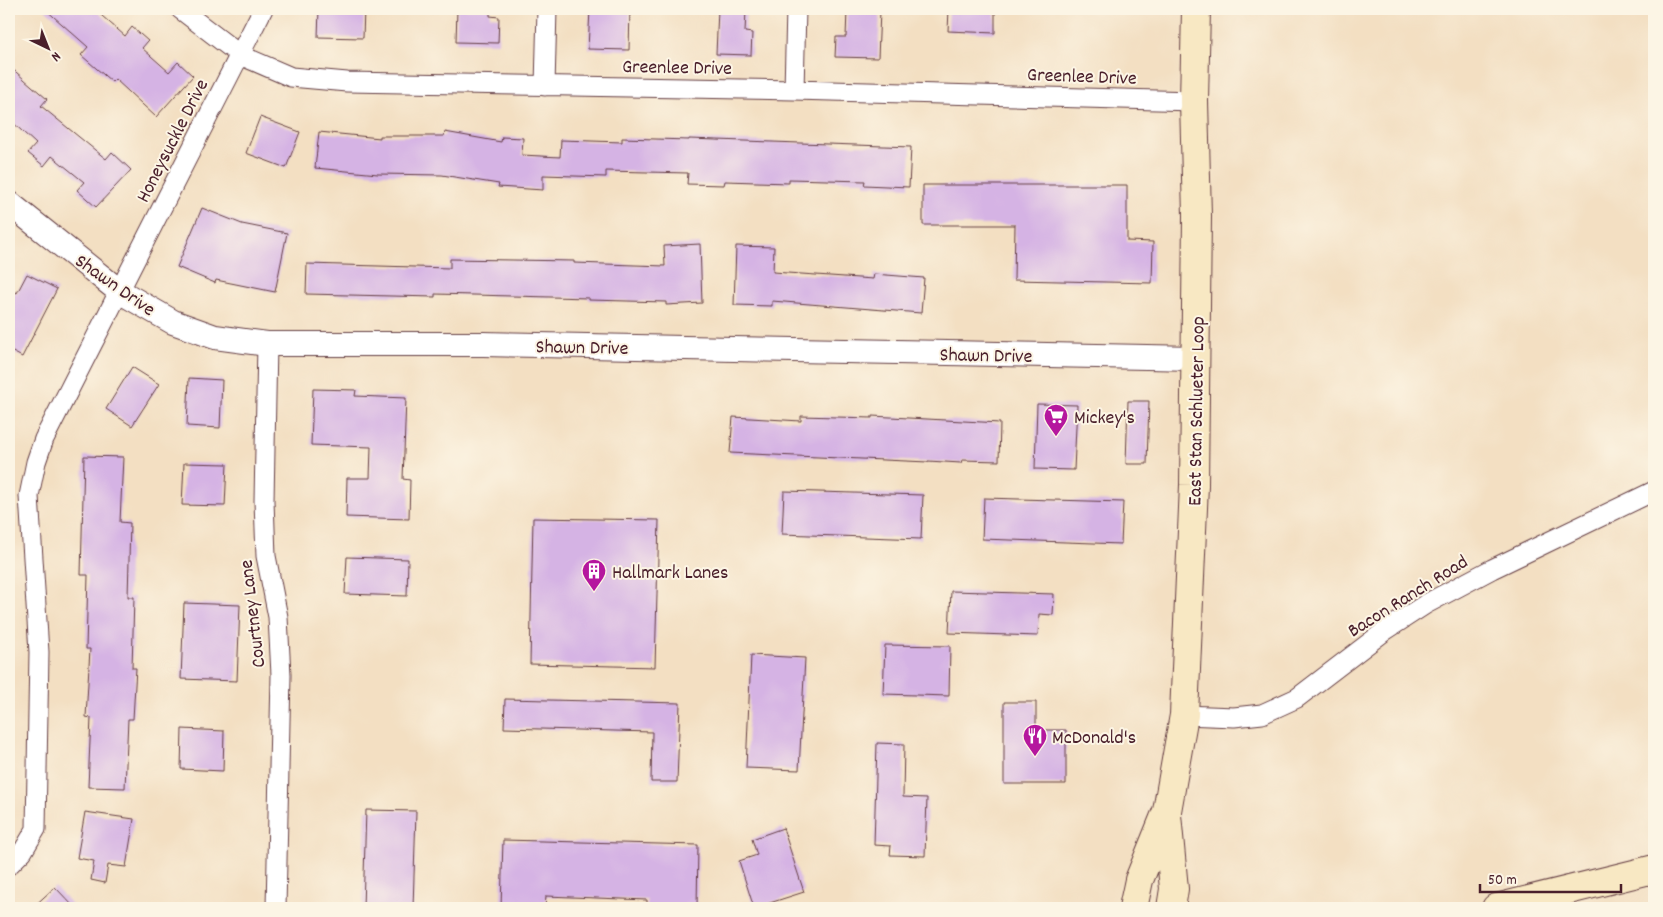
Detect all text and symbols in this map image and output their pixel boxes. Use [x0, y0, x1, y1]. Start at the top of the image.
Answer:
north arrow [22, 22, 72, 72]
text: N [46, 46, 65, 66]
street label: Greenlee Drive [622, 54, 732, 84]
street label: Greenlee Drive [1027, 62, 1137, 94]
street label: Honeysuckle Drive [130, 75, 217, 208]
street label: Shawn Drive [68, 248, 160, 325]
street label: East Stan Schlueter Loop [1182, 316, 1214, 506]
street label: Shawn Drive [535, 334, 629, 364]
street label: Shawn Drive [939, 342, 1033, 372]
supermarket icon: Mickey's [1043, 403, 1069, 437]
place label: Mickey's [1074, 405, 1135, 433]
street label: Bacon Ranch Road [1343, 549, 1474, 646]
street label: Courtney Lane [233, 558, 274, 669]
building icon: Hallmark Lanes [581, 558, 607, 592]
place label: Hallmark Lanes [612, 560, 728, 588]
restaurant icon: McDonald's [1022, 723, 1048, 757]
place label: McDonald's [1052, 725, 1136, 753]
scale bar [1480, 862, 1622, 894]
text: 50 m [1488, 870, 1517, 892]

